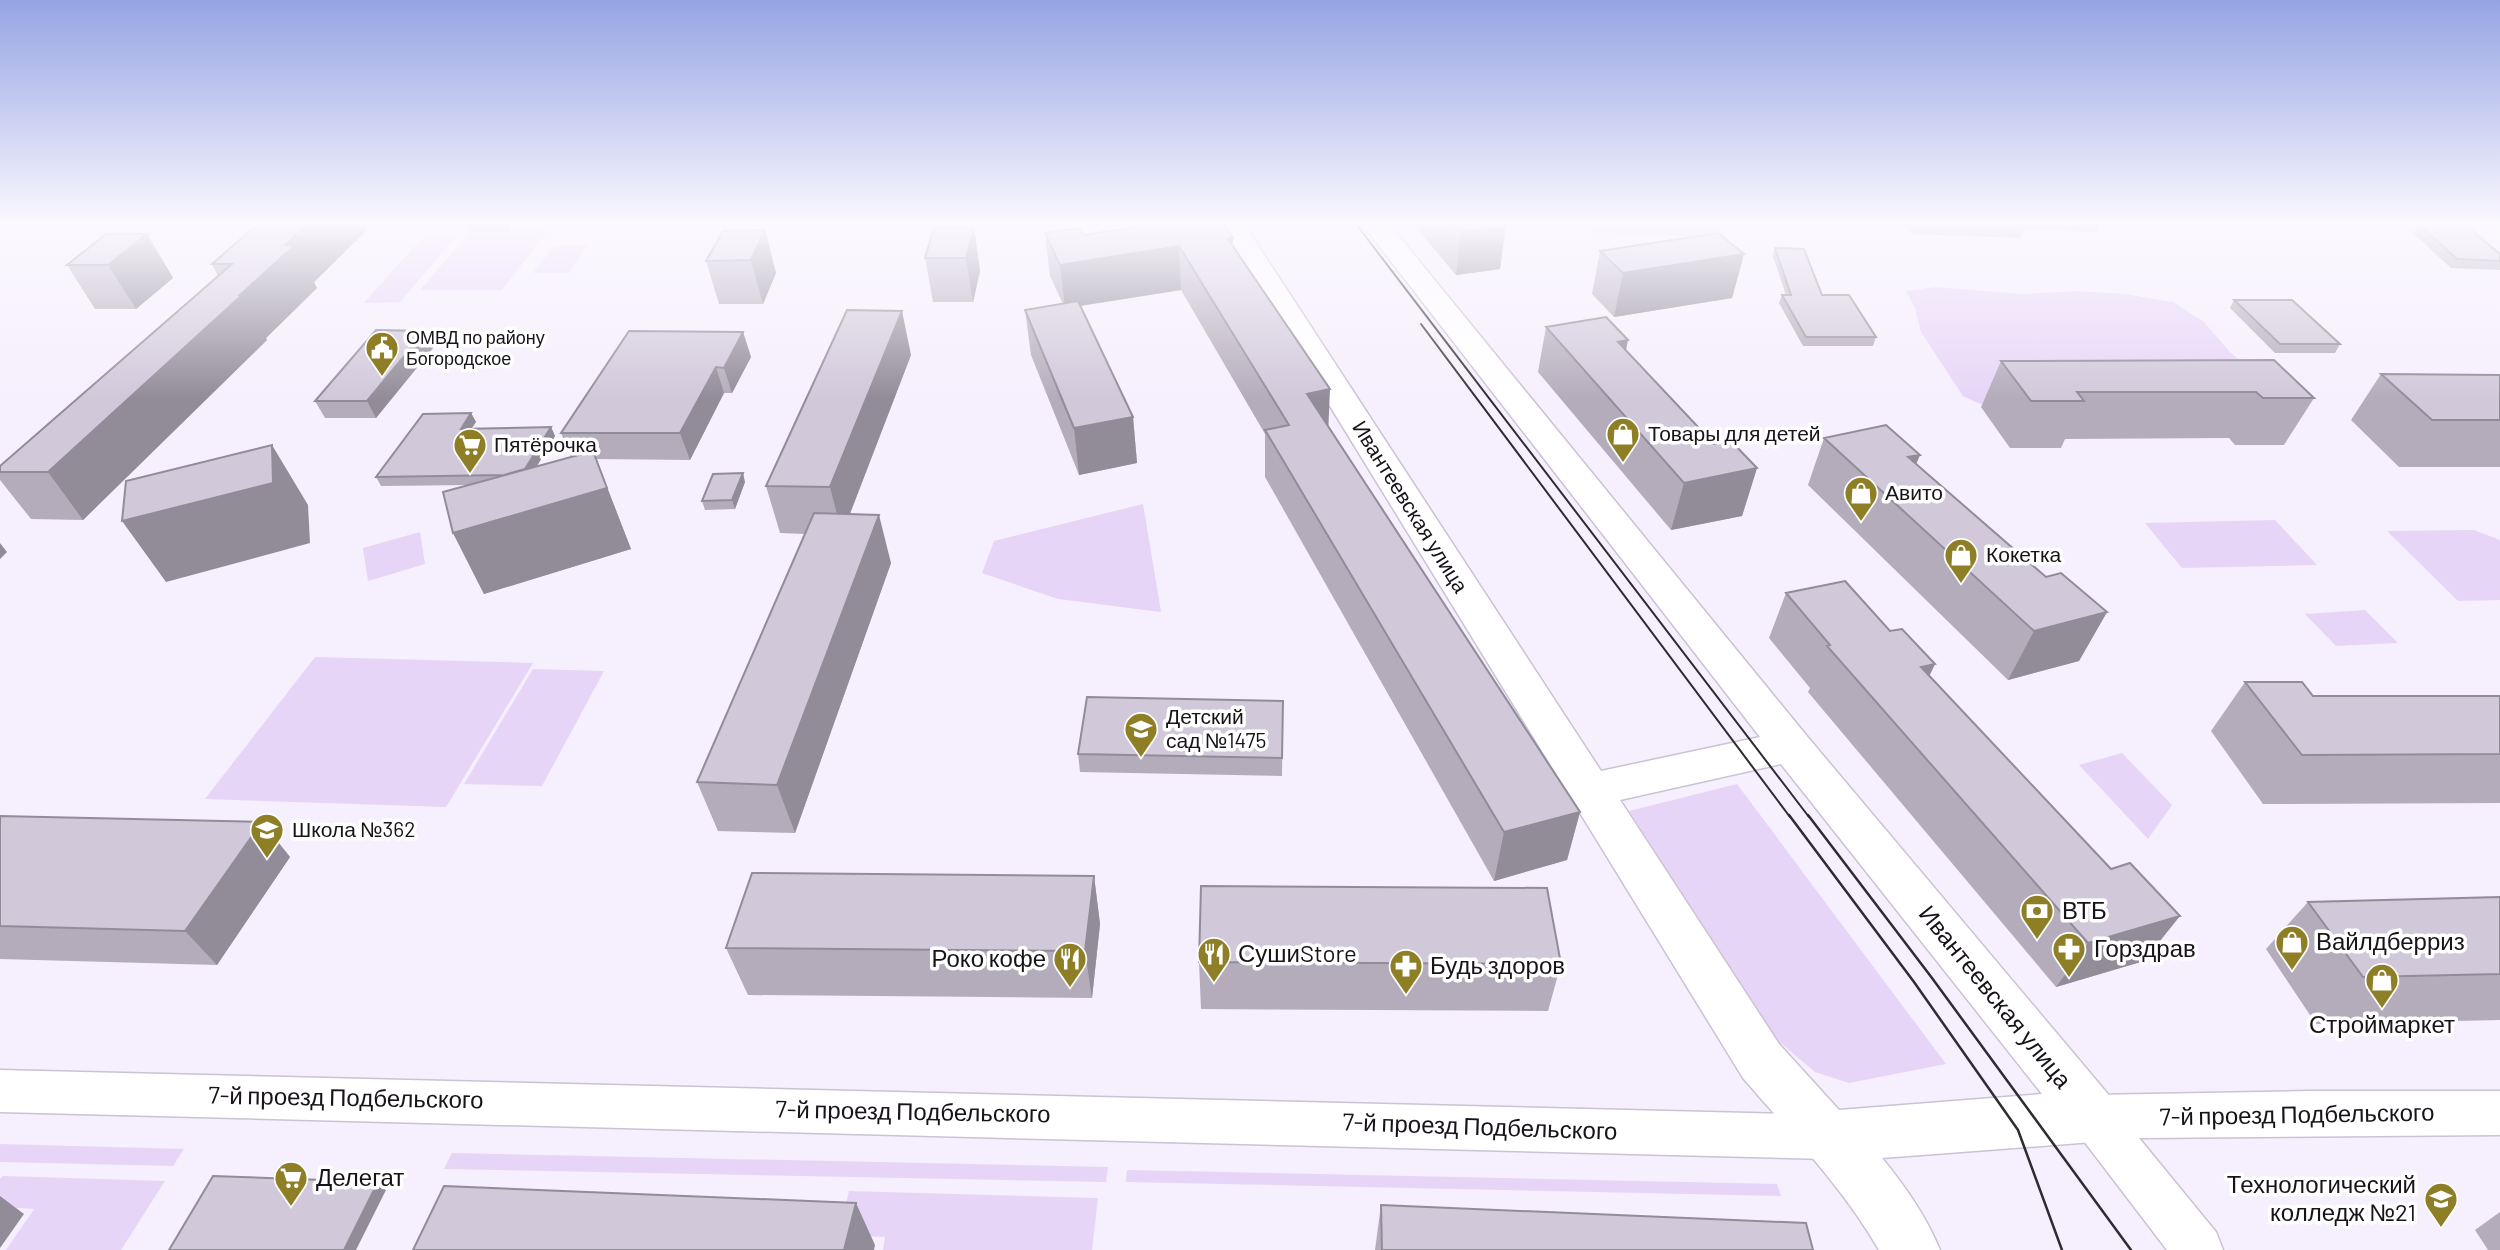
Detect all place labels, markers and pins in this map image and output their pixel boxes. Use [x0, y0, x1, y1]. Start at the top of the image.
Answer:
place label: ОМВД по району Богородское [406, 326, 545, 369]
public building icon: ОМВД по району Богородское [363, 329, 401, 378]
shop icon: Товары для детей [1604, 415, 1642, 464]
place label: Товары для детей [1648, 420, 1821, 445]
supermarket icon: Пятёрочка [451, 426, 489, 475]
place label: Пятёрочка [494, 431, 597, 456]
shop icon: Авито [1842, 474, 1880, 523]
place label: Авито [1885, 479, 1943, 504]
shop icon: Кокетка [1942, 536, 1980, 585]
place label: Кокетка [1986, 541, 2062, 566]
place label: Детский сад №1475 [1166, 703, 1266, 752]
school or university icon: Детский сад №1475 [1122, 710, 1160, 759]
school or university icon: Школа №362 [248, 811, 286, 860]
place label: Школа №362 [292, 816, 415, 841]
bank icon: ВТБ [2018, 892, 2056, 941]
place label: ВТБ [2062, 895, 2107, 924]
shop icon: Вайлдберриз [2273, 923, 2311, 972]
place label: Вайлдберриз [2316, 926, 2465, 955]
pharmacy icon: Горздрав [2050, 930, 2088, 979]
place label: Горздрав [2094, 933, 2196, 962]
restaurant icon: СушиStore [1195, 935, 1233, 984]
place label: СушиStore [1238, 938, 1357, 967]
restaurant icon: Роко кофе [1051, 940, 1089, 989]
place label: Роко кофе [932, 943, 1046, 972]
pharmacy icon: Будь здоров [1387, 947, 1425, 996]
place label: Будь здоров [1430, 950, 1565, 979]
shop icon: Строймаркет [2363, 961, 2401, 1010]
place label: Строймаркет [2309, 1009, 2455, 1038]
supermarket icon: Делегат [272, 1159, 310, 1208]
place label: Делегат [316, 1162, 404, 1191]
place label: Технологический колледж №21 [2227, 1169, 2416, 1226]
school or university icon: Технологический колледж №21 [2422, 1180, 2460, 1229]

